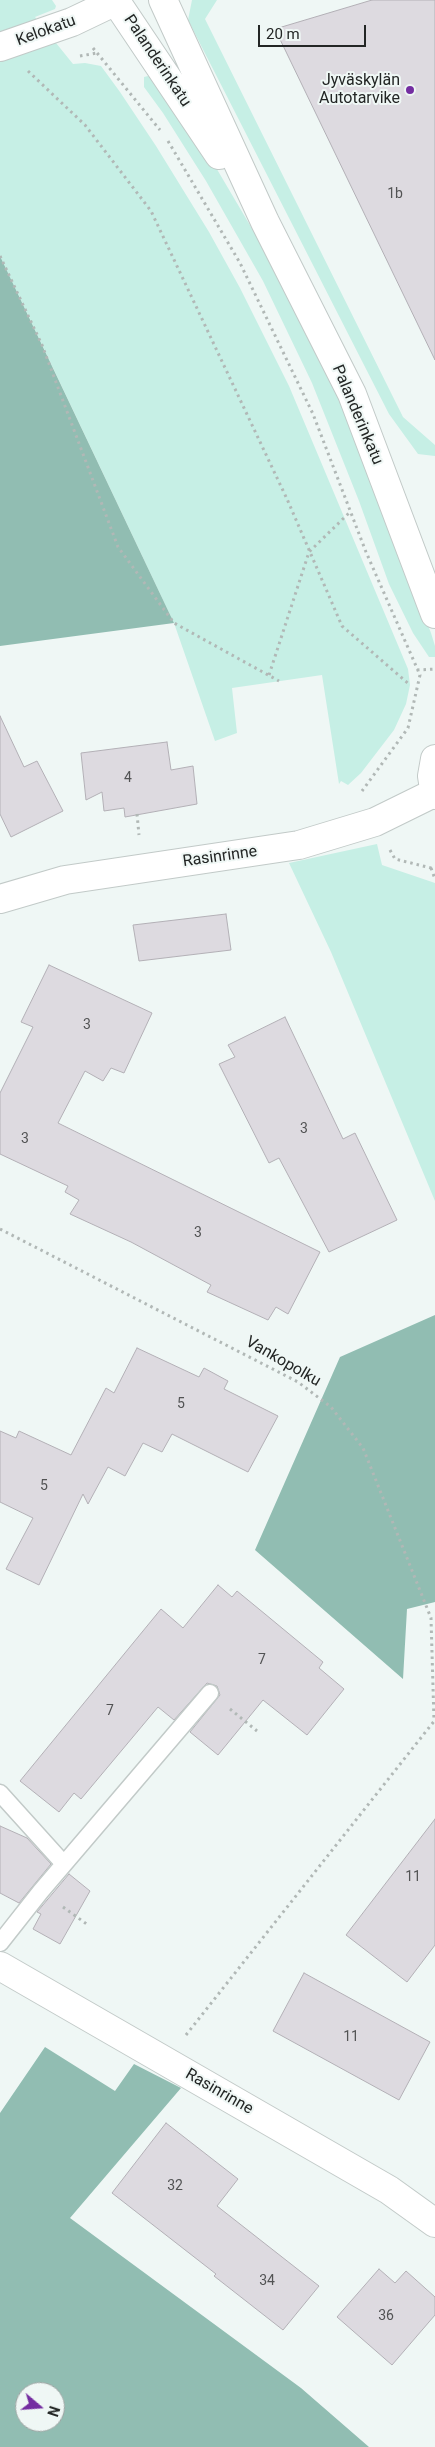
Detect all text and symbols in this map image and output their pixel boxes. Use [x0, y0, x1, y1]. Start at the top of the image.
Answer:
street label: Kelokatu [13, 11, 79, 51]
street label: Palanderinkatu [119, 11, 195, 111]
scale bar [260, 15, 368, 47]
text: 20 m [266, 25, 300, 43]
place label: Jyväskylän Autotarvike [319, 71, 400, 109]
marker: Jyväskylän Autotarvike [404, 84, 416, 96]
house number: 1b [387, 186, 403, 202]
street label: Palanderinkatu [327, 362, 387, 468]
house number: 4 [124, 770, 132, 786]
street label: Rasinrinne [182, 842, 258, 872]
house number: 3 [83, 1017, 91, 1033]
house number: 3 [300, 1121, 308, 1137]
house number: 3 [21, 1131, 29, 1147]
house number: 3 [194, 1225, 202, 1241]
street label: Vankopolku [242, 1333, 324, 1391]
house number: 5 [177, 1396, 185, 1412]
house number: 5 [40, 1478, 48, 1494]
house number: 7 [258, 1652, 266, 1668]
house number: 7 [106, 1703, 114, 1719]
house number: 11 [405, 1869, 421, 1885]
house number: 11 [343, 2029, 359, 2045]
street label: Rasinrinne [182, 2065, 256, 2119]
house number: 32 [167, 2178, 183, 2194]
house number: 34 [259, 2273, 275, 2289]
house number: 36 [378, 2308, 394, 2324]
north arrow [15, 2382, 65, 2432]
text: N [44, 2404, 62, 2418]

